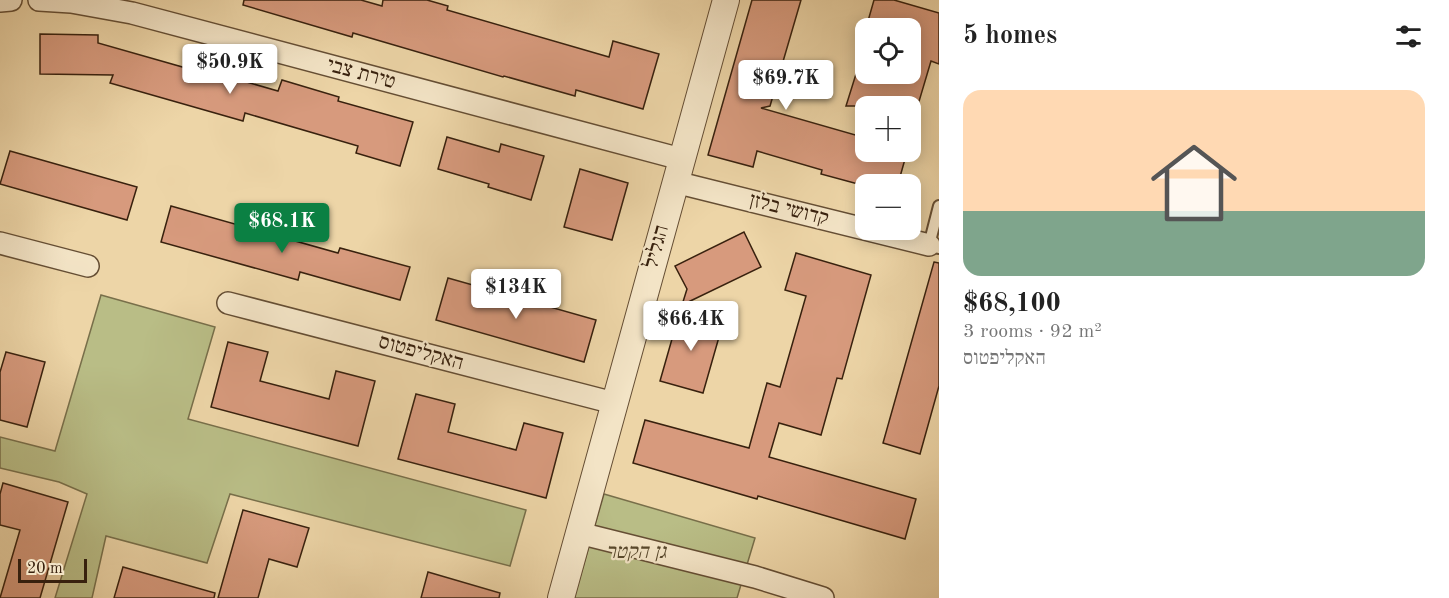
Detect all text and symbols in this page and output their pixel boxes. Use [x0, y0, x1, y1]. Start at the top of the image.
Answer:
map controls [855, 18, 921, 240]
button: locate [855, 18, 921, 84]
icon: filters [1392, 20, 1425, 53]
text: 5 homes [963, 23, 1057, 49]
pin: $50.9K [181, 44, 279, 95]
text: $50.9K [196, 53, 264, 73]
street label: טירת צבי [324, 55, 398, 93]
pin: $69.7K [737, 60, 835, 111]
text: $69.7K [752, 69, 820, 89]
button: + [855, 96, 921, 162]
icon: home [1140, 129, 1248, 237]
button: − [855, 174, 921, 240]
street label: קדושי בלזן [747, 189, 831, 230]
pin: $68.1K [233, 203, 331, 254]
text: $68.1K [248, 212, 316, 232]
street label: הגליל [640, 223, 673, 271]
pin: $134K [474, 269, 558, 320]
text: $134K [485, 278, 547, 298]
text: $68,100 [963, 291, 1061, 317]
pin: $66.4K [642, 301, 740, 352]
text: $66.4K [657, 310, 725, 330]
text: 3 rooms · 92 m² [963, 322, 1102, 342]
street label: האקליפטוס [376, 331, 466, 374]
text: האקליפטוס [963, 349, 1046, 369]
park label: גן הקטר [606, 542, 668, 563]
scale bar [18, 556, 87, 584]
text: 20 m [27, 561, 63, 577]

